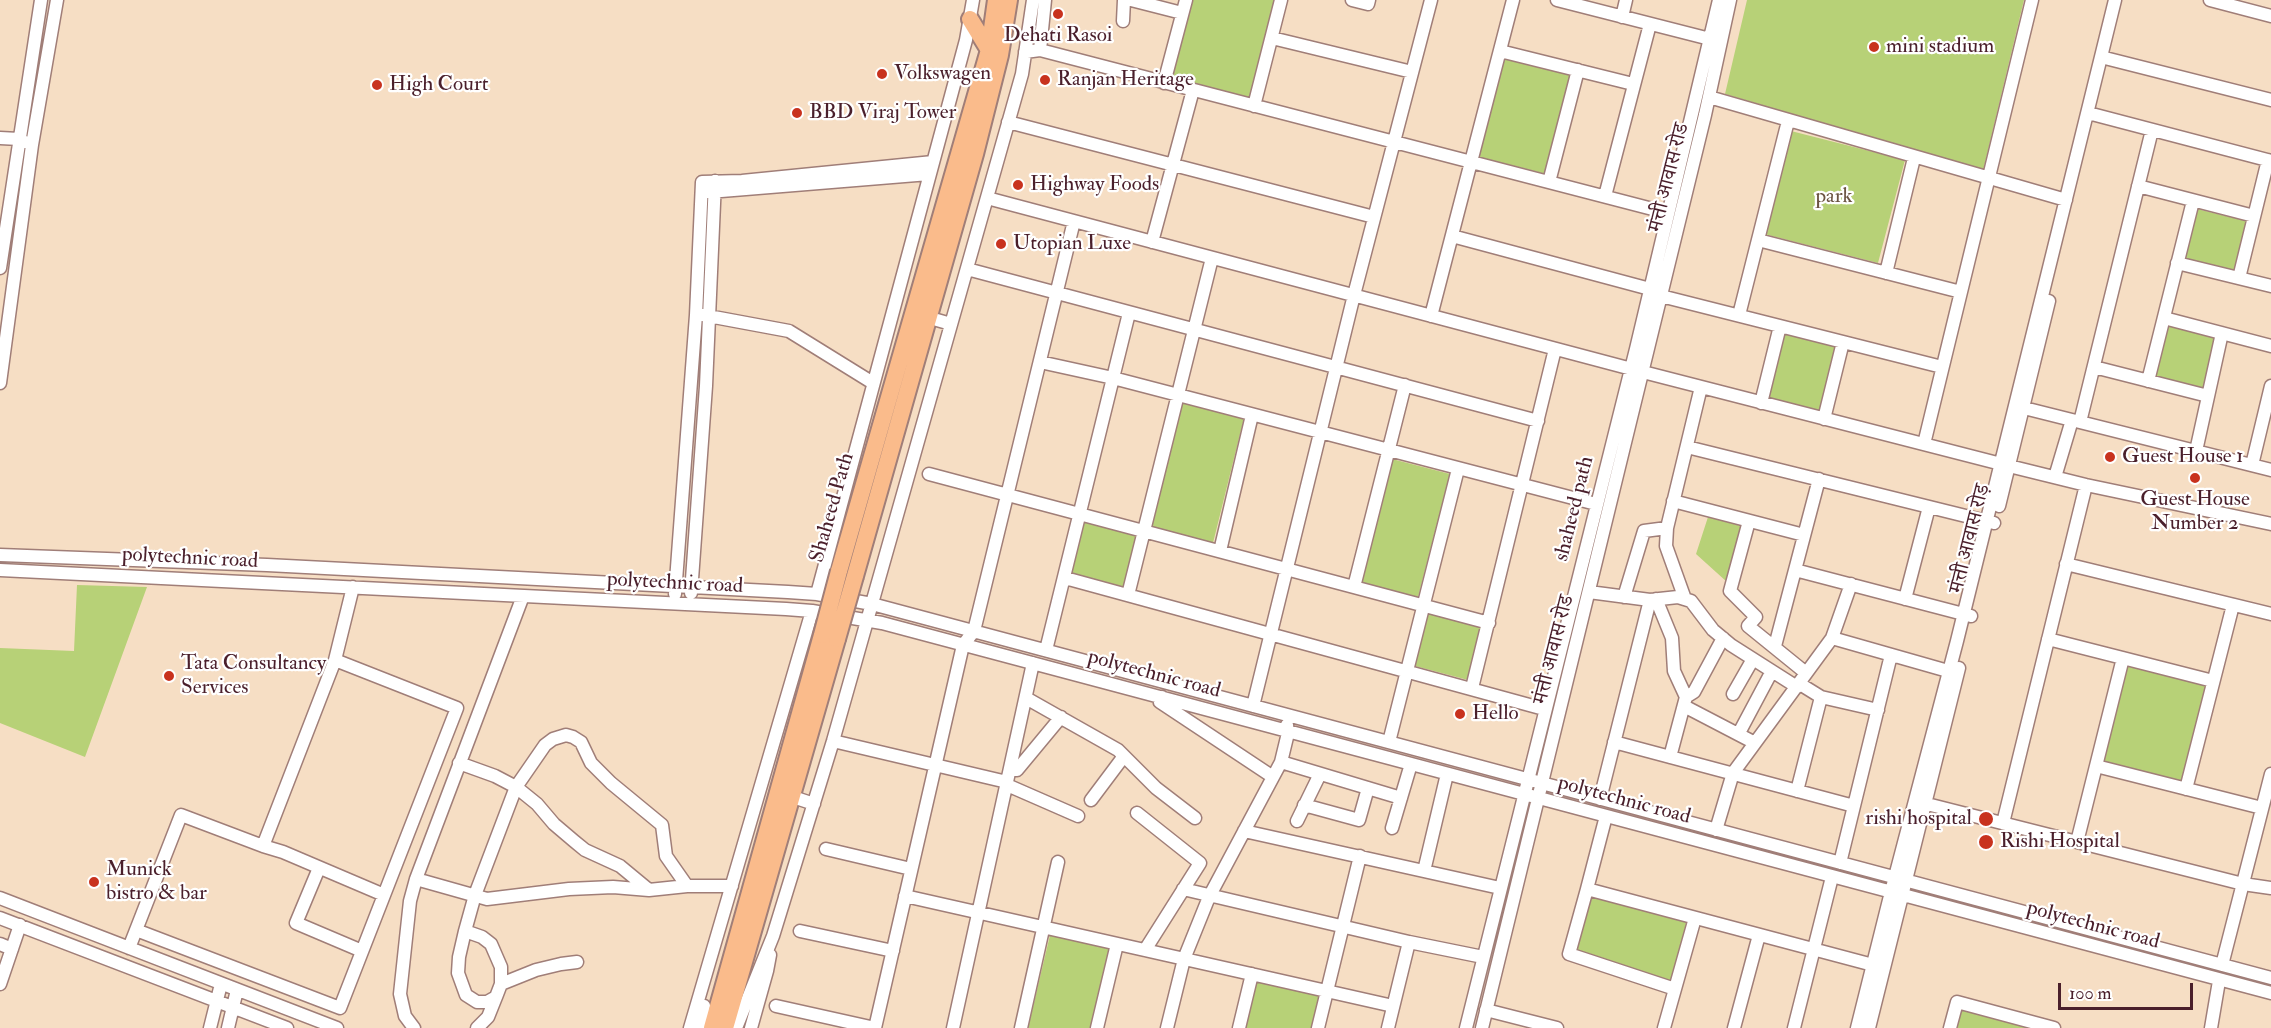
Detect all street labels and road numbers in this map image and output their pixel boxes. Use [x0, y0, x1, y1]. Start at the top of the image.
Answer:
street label: मंत्ती आवास रोड [1644, 121, 1696, 235]
street label: Shaheed Path [805, 450, 861, 566]
street label: shaheed path [1550, 454, 1600, 564]
street label: मंत्ती आवास रोड़ [1945, 482, 1997, 596]
street label: polytechnic road [121, 543, 259, 575]
street label: polytechnic road [606, 568, 744, 600]
street label: मंत्ती आवास रोड [1529, 593, 1581, 707]
street label: polytechnic road [1085, 645, 1223, 705]
street label: polytechnic road [1555, 771, 1693, 831]
street label: polytechnic road [2024, 896, 2162, 956]

